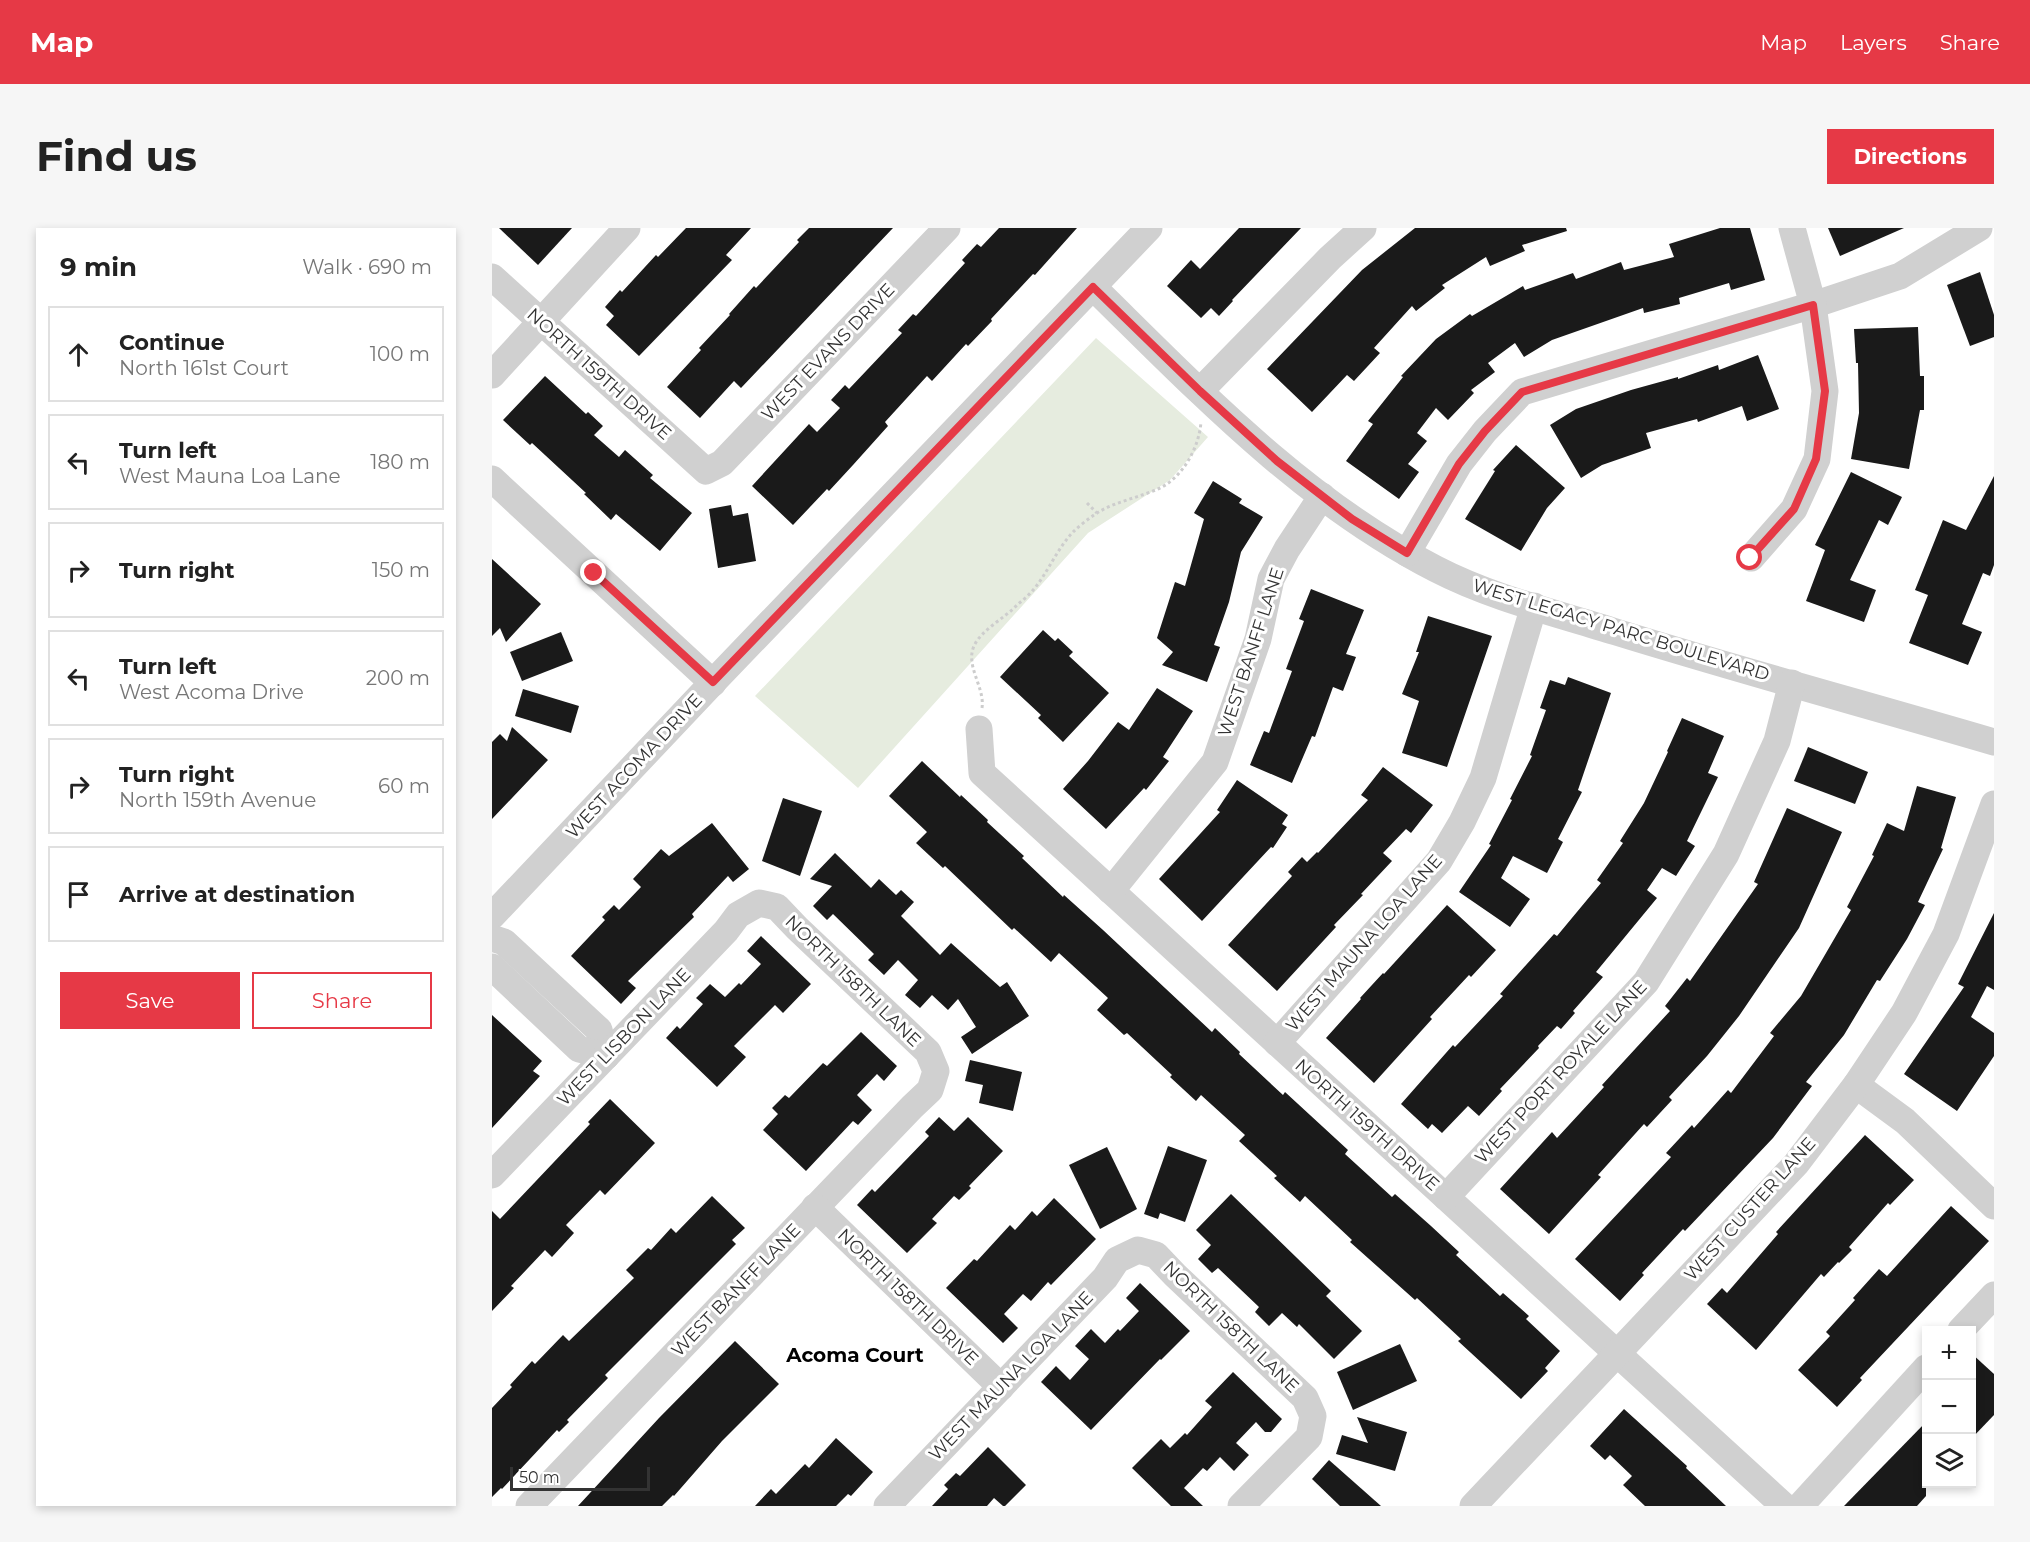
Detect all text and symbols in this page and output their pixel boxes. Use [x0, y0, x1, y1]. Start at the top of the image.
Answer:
text: Map [30, 25, 93, 59]
text: Map [1760, 30, 1807, 55]
text: Layers [1840, 30, 1907, 55]
text: Share [1940, 30, 2000, 55]
button: Directions [1827, 129, 1994, 184]
text: Find us [36, 130, 197, 182]
text: 9 min [60, 251, 137, 283]
text: Walk · 690 m [302, 255, 432, 279]
street label: WEST EVANS DRIVE [757, 279, 899, 425]
street label: NORTH 159TH DRIVE [522, 303, 676, 445]
text: Continue [119, 329, 225, 356]
icon: ahead [62, 338, 95, 371]
text: 100 m [370, 342, 430, 366]
text: North 161st Court [119, 356, 289, 380]
text: Turn left [119, 437, 217, 464]
icon: left [62, 446, 95, 479]
text: 180 m [370, 450, 430, 474]
text: West Mauna Loa Lane [119, 464, 341, 488]
route start [1736, 544, 1762, 570]
icon: right [62, 554, 95, 587]
text: Turn right [119, 557, 234, 584]
text: 150 m [372, 558, 430, 582]
route end [580, 559, 606, 585]
street label: WEST BANFF LANE [1213, 565, 1289, 739]
street label: WEST LEGACY PARC BOULEVARD [1470, 574, 1772, 686]
text: Turn left [119, 653, 217, 680]
icon: left [62, 662, 95, 695]
text: 200 m [366, 666, 430, 690]
text: West Acoma Drive [119, 680, 304, 704]
street label: WEST ACOMA DRIVE [561, 689, 707, 843]
text: Turn right [119, 761, 234, 788]
icon: right [62, 770, 95, 803]
text: 60 m [378, 774, 430, 798]
text: North 159th Avenue [119, 788, 316, 812]
street label: WEST MAUNA LOA LANE [1281, 850, 1447, 1036]
icon: arrive [62, 878, 95, 911]
text: Arrive at destination [119, 881, 355, 908]
street label: NORTH 158TH LANE [781, 911, 925, 1051]
street label: WEST LISBON LANE [553, 964, 695, 1110]
button: Save [60, 972, 240, 1029]
button: Share [252, 972, 432, 1029]
street label: WEST PORT ROYALE LANE [1470, 976, 1652, 1168]
street label: NORTH 159TH DRIVE [1290, 1054, 1444, 1196]
street label: WEST CUSTER LANE [1680, 1133, 1820, 1285]
street label: WEST BANFF LANE [667, 1219, 805, 1361]
street label: NORTH 158TH DRIVE [833, 1224, 983, 1370]
street label: NORTH 158TH LANE [1159, 1257, 1303, 1397]
street label: WEST MAUNA LOA LANE [924, 1287, 1098, 1465]
map controls [1922, 1326, 1976, 1488]
button: + [1922, 1326, 1976, 1380]
district label: Acoma Court [785, 1343, 924, 1367]
button: − [1922, 1380, 1976, 1434]
button: layers [1922, 1434, 1976, 1488]
scale bar [510, 1464, 650, 1492]
text: 50 m [519, 1468, 560, 1487]

